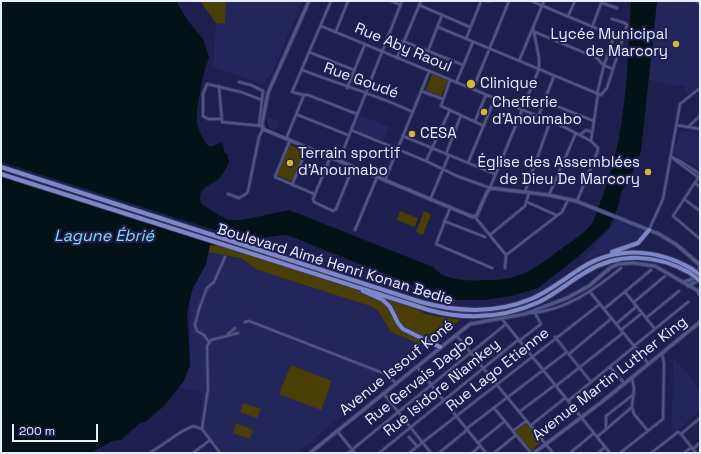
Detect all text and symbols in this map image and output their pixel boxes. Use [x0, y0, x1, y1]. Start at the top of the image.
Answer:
street label: Rue Aby Raoul [352, 19, 454, 77]
place label: Lycée Municipal de Marcory [550, 26, 668, 61]
marker: Lycée Municipal de Marcory [671, 39, 681, 49]
street label: Rue Goudé [321, 59, 401, 103]
place label: Clinique [480, 75, 538, 93]
marker: Clinique [465, 78, 477, 90]
place label: Chefferie d'Anoumabo [492, 94, 582, 129]
marker: Chefferie d'Anoumabo [479, 107, 489, 117]
place label: CESA [420, 125, 457, 143]
marker: CESA [407, 129, 417, 139]
place label: Terrain sportif d'Anoumabo [298, 145, 400, 180]
place label: Église des Assemblées de Dieu De Marcory [478, 154, 640, 189]
marker: Terrain sportif d'Anoumabo [285, 158, 295, 168]
marker: Église des Assemblées de Dieu De Marcory [643, 167, 653, 177]
street label: Boulevard Aimé Henri Konan Bedie [215, 220, 455, 310]
water label: Lagune Ébrié [54, 227, 154, 247]
street label: Avenue Martin Luther King [529, 313, 691, 445]
street label: Avenue Issouf Koné [336, 317, 458, 419]
street label: Rue Lago Etienne [443, 324, 553, 416]
street label: Rue Gervais Dagbo [362, 331, 478, 429]
street label: Rue Isidore Niamkey [380, 336, 504, 440]
scale bar [14, 416, 100, 442]
text: 200 m [19, 423, 55, 439]

